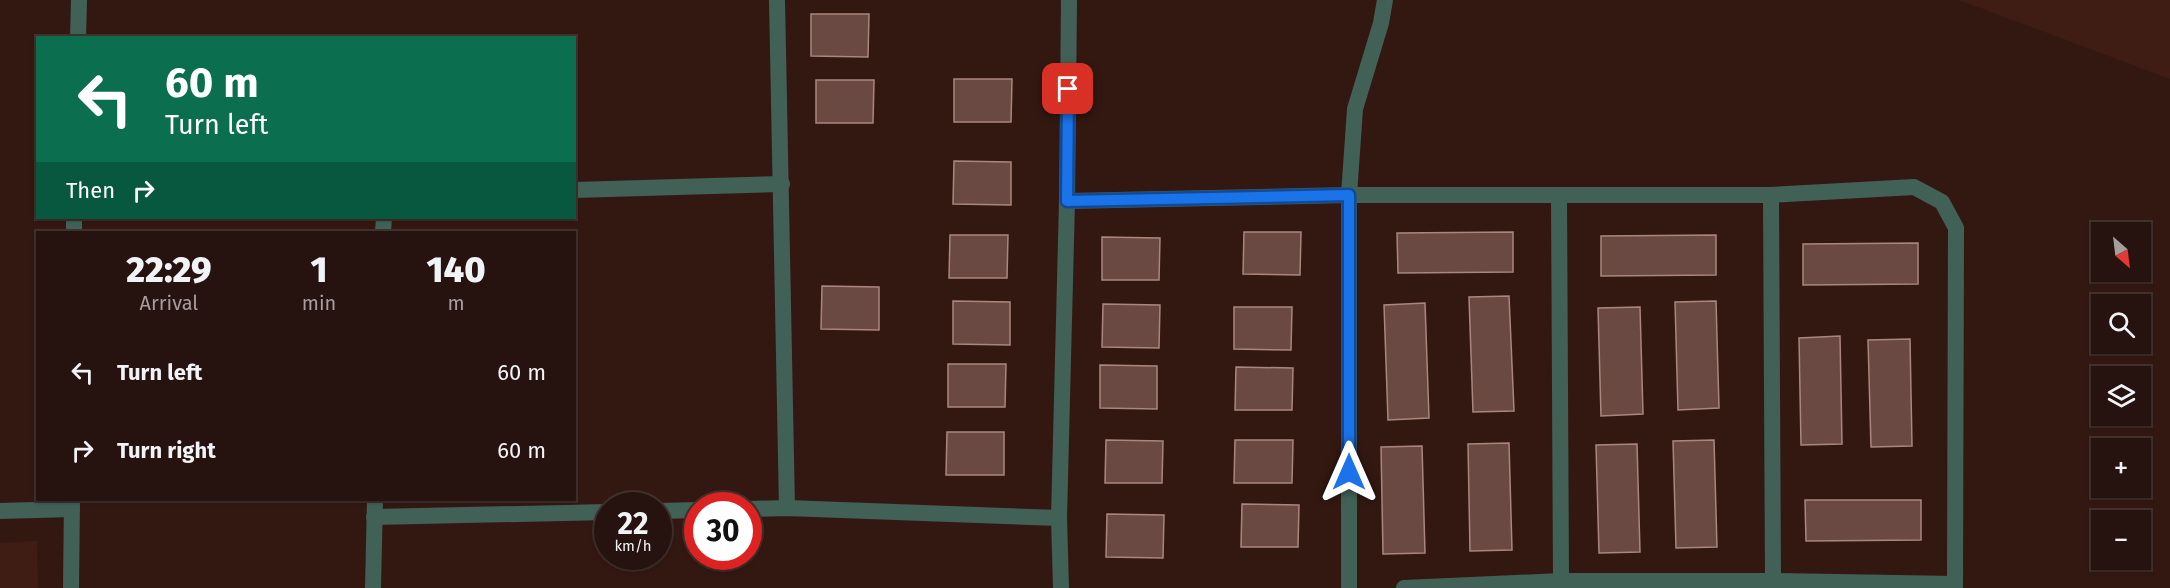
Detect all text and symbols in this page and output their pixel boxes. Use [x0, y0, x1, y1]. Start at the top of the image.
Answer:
text: 60 m [165, 58, 259, 108]
icon: left [66, 60, 144, 138]
pin [1042, 63, 1093, 114]
icon: arrive [1051, 72, 1084, 105]
text: Turn left [165, 109, 268, 141]
icon: right [127, 174, 160, 207]
text: Then [66, 177, 115, 204]
north arrow [2091, 222, 2151, 282]
map controls [2091, 222, 2151, 570]
text: 22:29 [126, 248, 212, 292]
text: 1 [311, 248, 328, 292]
text: 140 [427, 248, 486, 292]
text: Arrival [140, 291, 198, 315]
text: min [302, 291, 336, 315]
text: m [448, 291, 465, 315]
button: search [2091, 294, 2151, 354]
icon: left [66, 356, 99, 389]
text: Turn left [117, 359, 202, 386]
text: 60 m [497, 359, 546, 386]
button: layers [2091, 366, 2151, 426]
icon: right [66, 434, 99, 467]
text: Turn right [117, 437, 216, 464]
text: 60 m [497, 437, 546, 464]
button: + [2091, 438, 2151, 498]
position arrow [1317, 440, 1381, 504]
speed limit sign: 30 [684, 492, 762, 570]
text: 22 [617, 506, 649, 542]
button: − [2091, 510, 2151, 570]
text: km/h [614, 537, 652, 555]

